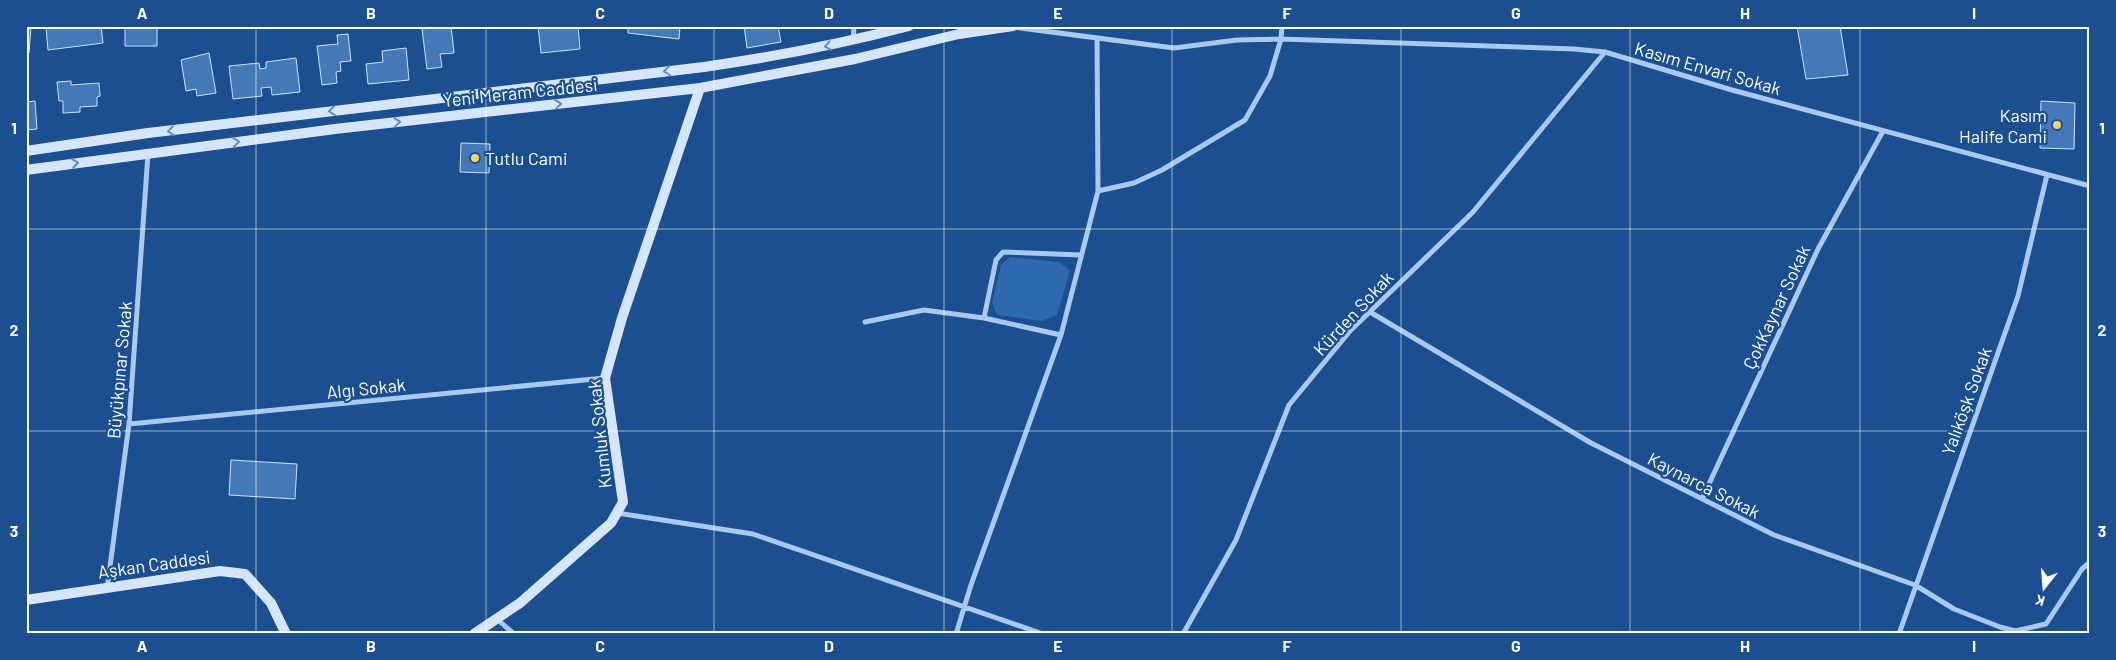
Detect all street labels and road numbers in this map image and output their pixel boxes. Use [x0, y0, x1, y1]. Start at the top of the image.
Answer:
street label: Kasım Envari Sokak [1632, 37, 1784, 99]
street label: Yeni Meram Caddesi [441, 73, 599, 111]
street label: ÇokKaynar Sokak [1738, 241, 1814, 373]
street label: Kürden Sokak [1308, 266, 1398, 360]
street label: Büyükpınar Sokak [102, 300, 136, 440]
street label: Yalıköşk Sokak [1936, 344, 1996, 458]
street label: Algı Sokak [325, 373, 407, 403]
street label: Kumluk Sokak [582, 378, 616, 490]
street label: Kaynarca Sokak [1644, 447, 1764, 523]
street label: Aşkan Caddesi [96, 545, 212, 583]

